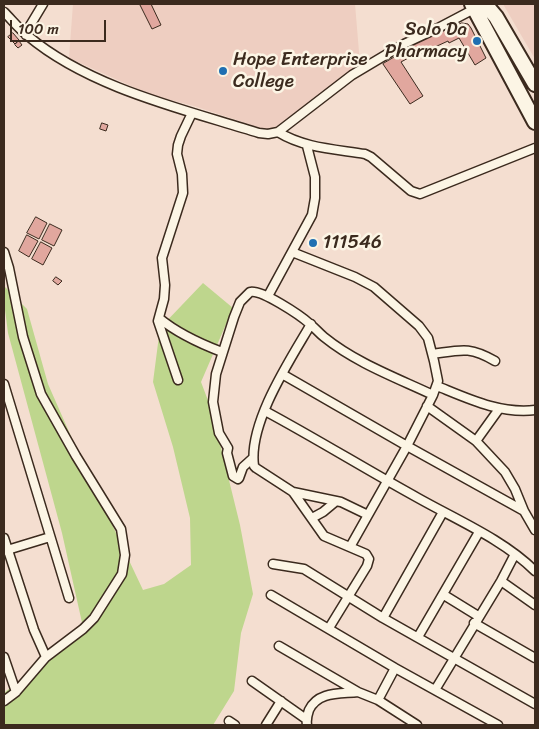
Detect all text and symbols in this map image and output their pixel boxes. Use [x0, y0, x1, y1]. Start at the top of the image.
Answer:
scale bar [12, 10, 109, 42]
text: 100 m [18, 16, 59, 42]
place label: Solo Da Pharmacy [385, 19, 467, 63]
marker: Solo Da Pharmacy [471, 35, 483, 47]
place label: Hope Enterprise College [233, 49, 368, 93]
marker: Hope Enterprise College [217, 65, 229, 77]
place label: 111546 [323, 232, 382, 254]
marker: 111546 [307, 237, 319, 249]

